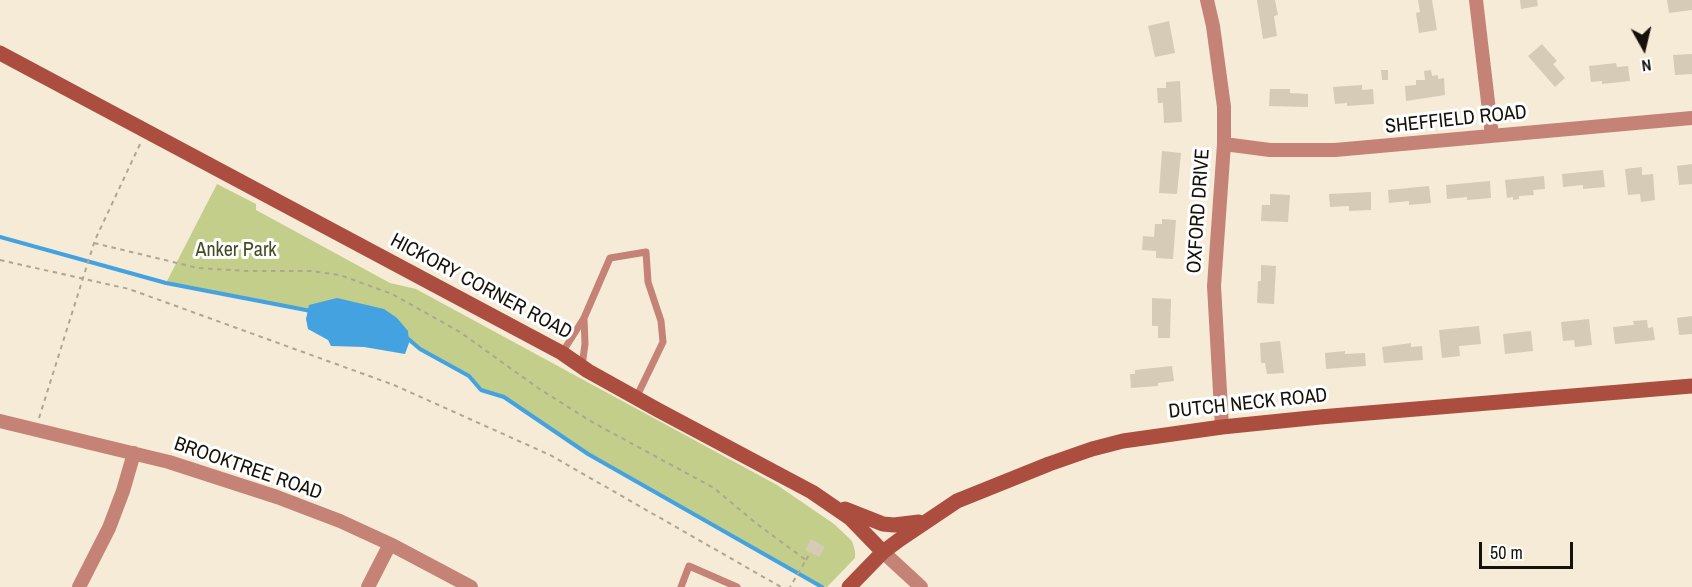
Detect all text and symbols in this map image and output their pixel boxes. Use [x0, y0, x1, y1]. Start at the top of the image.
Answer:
north arrow [1614, 18, 1674, 78]
text: N [1640, 54, 1653, 77]
street label: SHEFFIELD ROAD [1384, 101, 1528, 139]
street label: OXFORD DRIVE [1183, 148, 1215, 274]
street label: HICKORY CORNER ROAD [386, 229, 576, 345]
park label: Anker Park [195, 239, 277, 263]
street label: DUTCH NECK ROAD [1167, 384, 1329, 424]
street label: BROOKTREE ROAD [171, 432, 325, 506]
scale bar [1482, 530, 1576, 568]
text: 50 m [1490, 540, 1523, 565]

